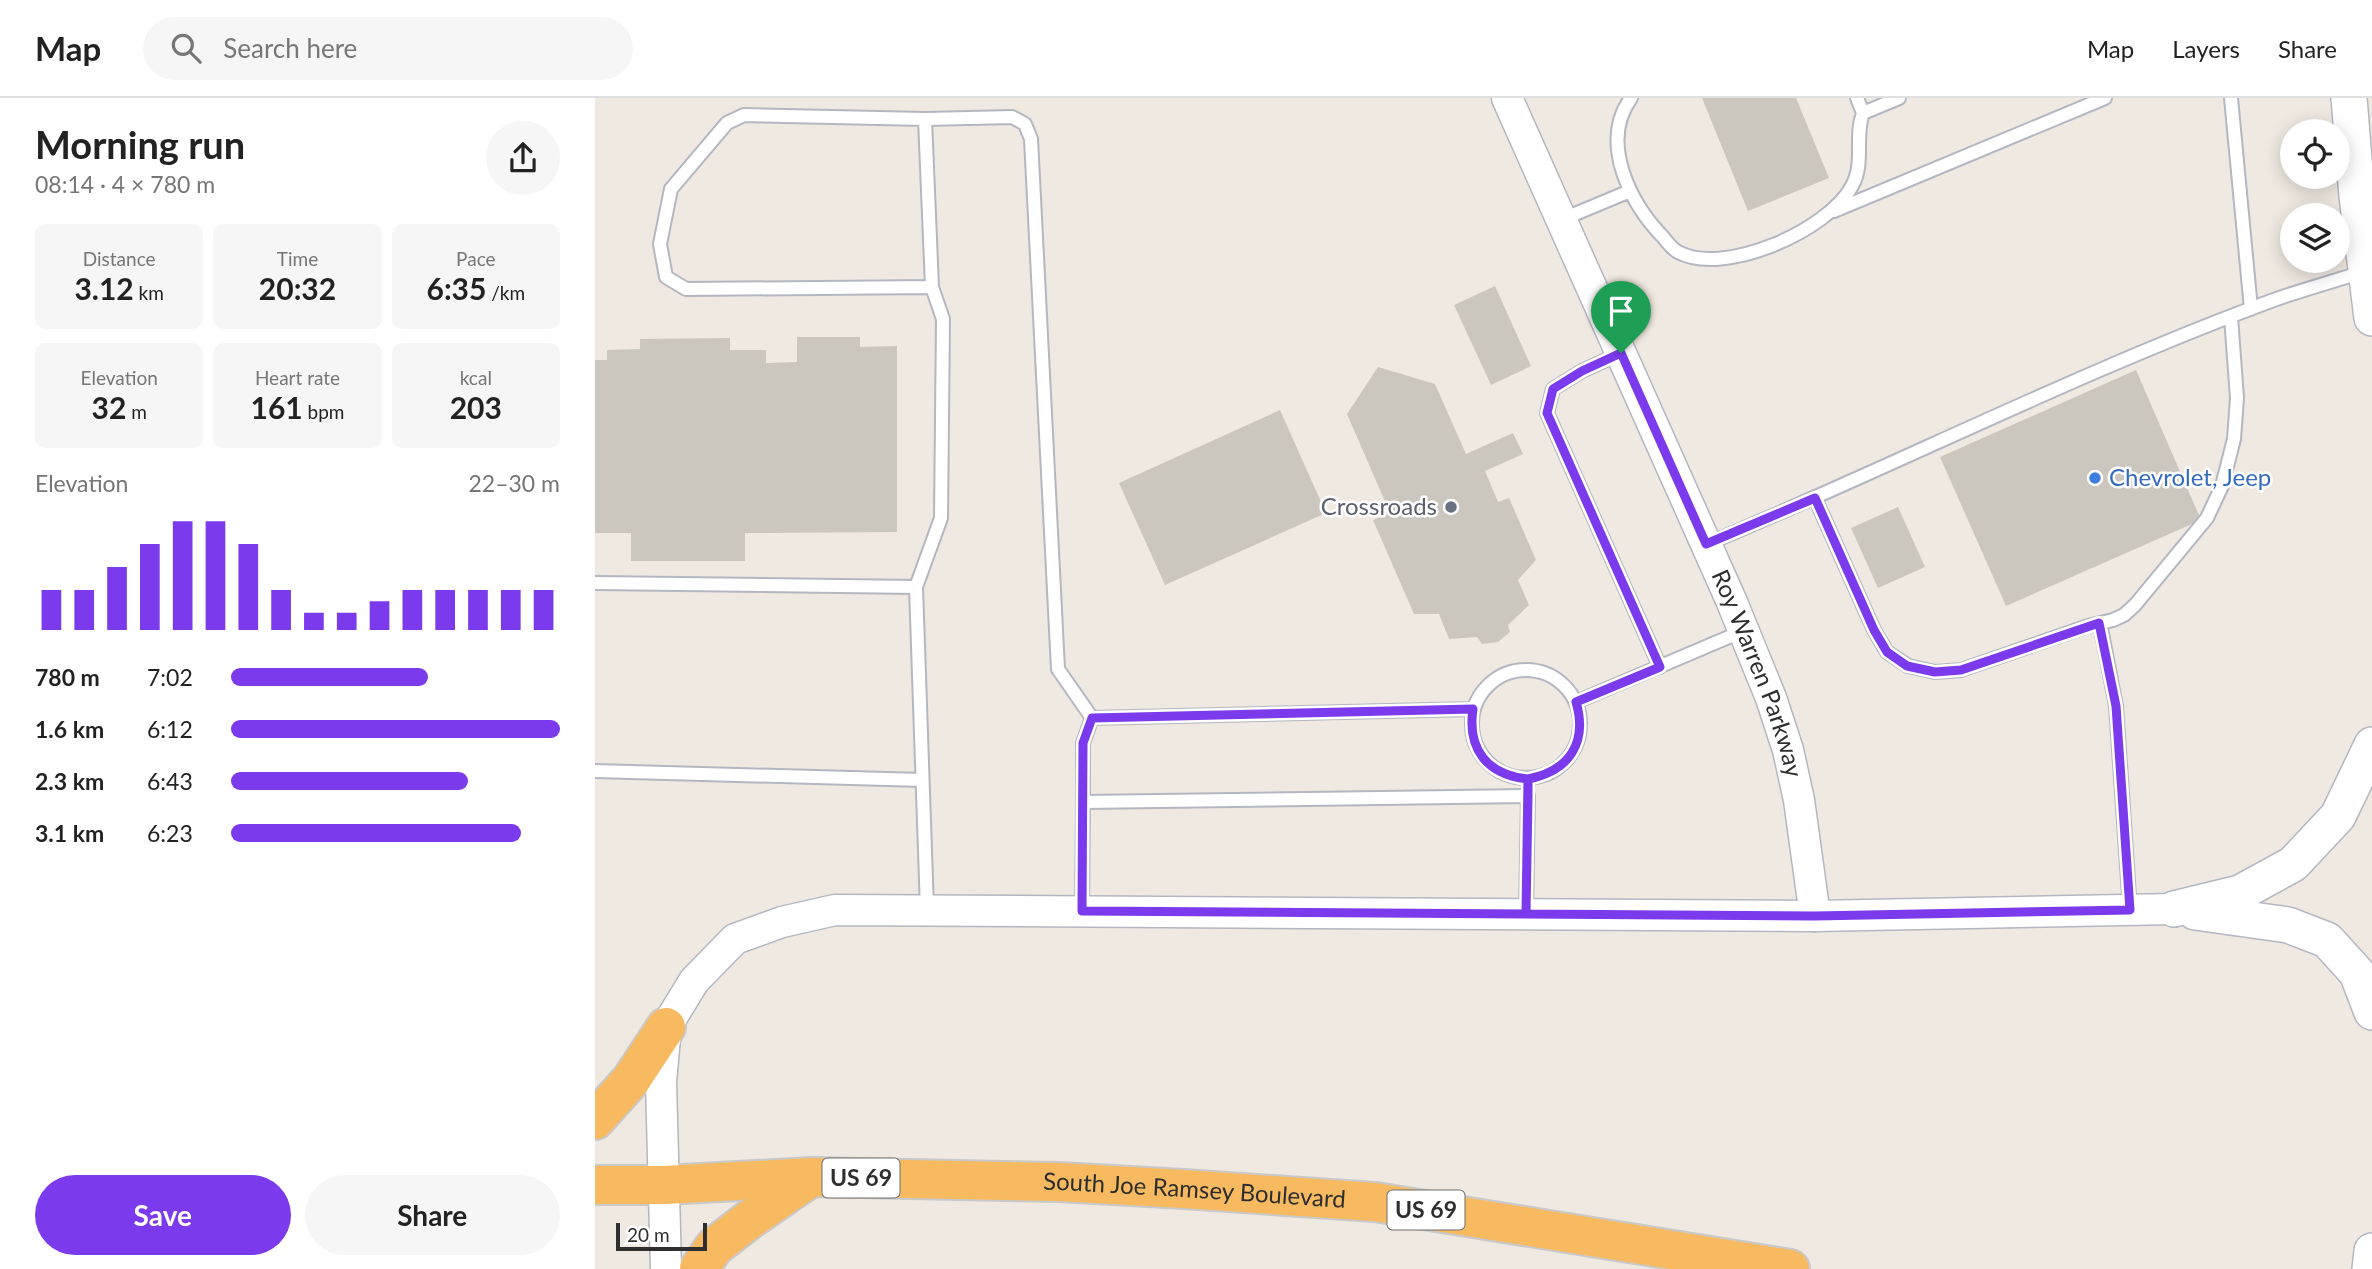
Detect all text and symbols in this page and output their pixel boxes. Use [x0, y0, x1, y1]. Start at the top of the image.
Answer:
search box [143, 17, 633, 80]
text: Map [35, 28, 101, 68]
icon: search [167, 29, 205, 67]
text: Search here [223, 32, 357, 64]
text: Map [2087, 34, 2134, 63]
text: Layers [2172, 34, 2240, 63]
text: Share [2278, 34, 2337, 63]
map controls [2280, 119, 2350, 273]
button: locate [2280, 119, 2350, 189]
text: Morning run [35, 121, 245, 167]
button: share [486, 121, 560, 195]
text: 08:14 · 4 × 780 m [35, 170, 215, 198]
button: layers [2280, 203, 2350, 273]
text: Distance [83, 247, 156, 270]
text: Time [277, 247, 318, 270]
text: Pace [456, 247, 496, 270]
text: 3.12 [74, 270, 134, 306]
text: 20:32 [259, 270, 336, 306]
text: 6:35 [426, 270, 486, 306]
text: km [134, 281, 164, 304]
text: /km [486, 281, 525, 304]
pin [1591, 281, 1651, 353]
icon: arrive [1602, 292, 1640, 330]
text: Elevation [81, 366, 158, 389]
text: Heart rate [255, 366, 340, 389]
text: kcal [460, 366, 492, 389]
text: 32 [92, 389, 126, 425]
text: 161 [251, 389, 303, 425]
text: 203 [450, 389, 502, 425]
text: m [126, 400, 147, 423]
text: bpm [303, 400, 344, 423]
place label: Chevrolet, Jeep [2109, 462, 2271, 491]
text: Elevation [35, 469, 128, 497]
text: 22–30 m [468, 469, 560, 497]
marker: Chevrolet, Jeep [2087, 470, 2103, 486]
place label: Crossroads [1321, 491, 1437, 520]
marker: Crossroads [1443, 499, 1459, 515]
street label: Roy Warren Parkway [1706, 565, 1810, 780]
text: 780 m [35, 663, 100, 691]
text: 7:02 [147, 663, 193, 691]
text: 1.6 km [35, 715, 104, 743]
text: 6:12 [147, 715, 193, 743]
text: 2.3 km [35, 767, 104, 795]
text: 6:43 [147, 767, 193, 795]
text: 3.1 km [35, 819, 104, 847]
text: 6:23 [147, 819, 193, 847]
road number: US 69 [823, 1158, 899, 1198]
street label: South Joe Ramsey Boulevard [1043, 1166, 1347, 1213]
button: Save [35, 1175, 291, 1255]
button: Share [305, 1175, 560, 1255]
road number: US 69 [1387, 1190, 1465, 1230]
scale bar [616, 1220, 707, 1252]
text: 20 m [627, 1223, 670, 1246]

